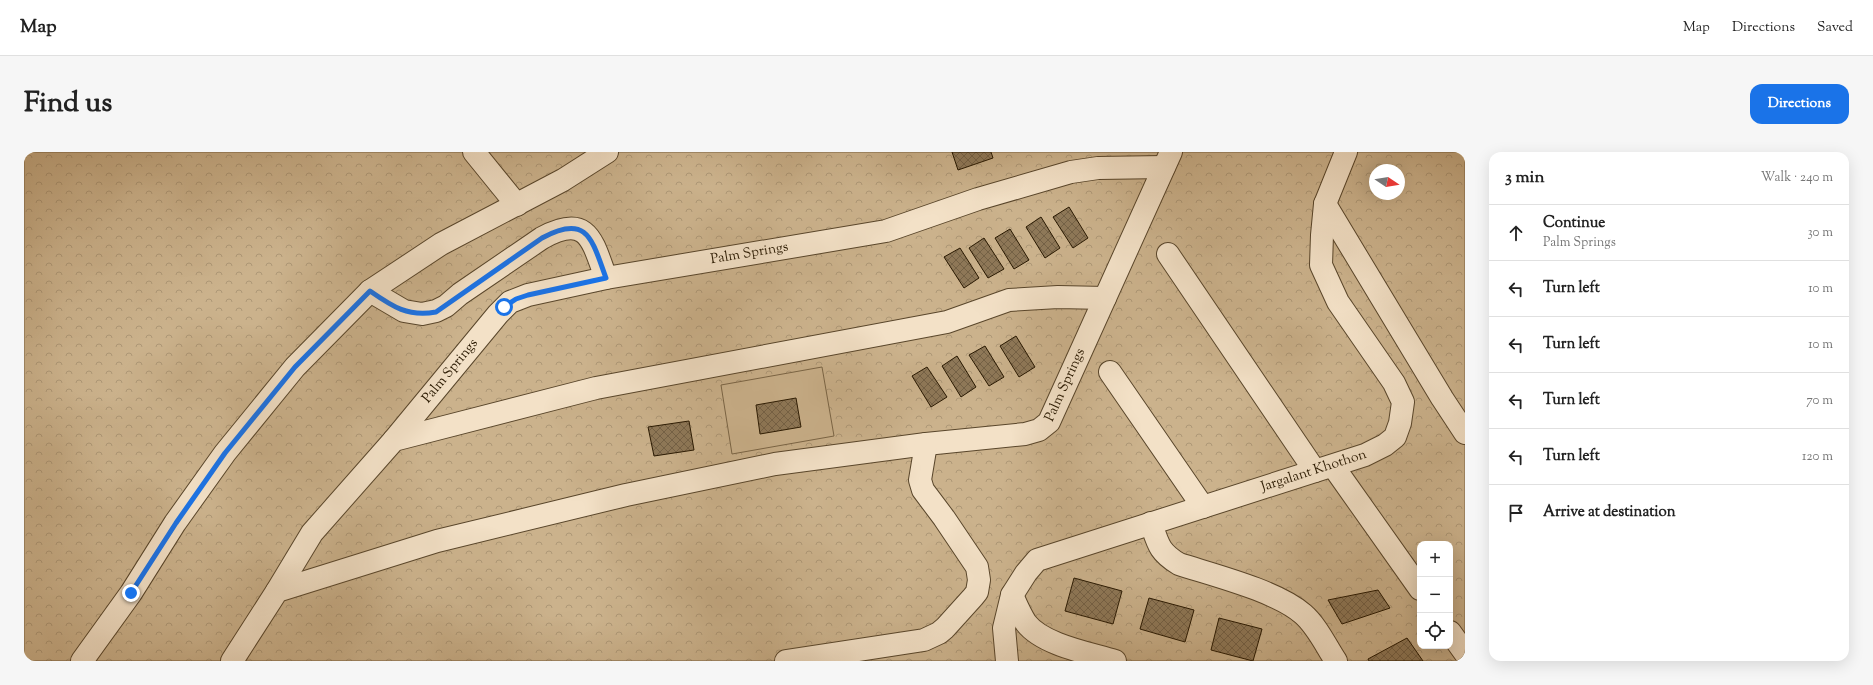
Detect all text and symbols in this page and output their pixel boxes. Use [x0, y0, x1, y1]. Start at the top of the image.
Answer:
text: Map [20, 14, 57, 41]
text: Map [1683, 18, 1710, 38]
text: Directions [1732, 18, 1795, 38]
text: Saved [1817, 18, 1853, 38]
text: Find us [24, 84, 112, 124]
button: Directions [1750, 84, 1849, 124]
north arrow [1369, 164, 1405, 200]
text: 3 min [1505, 166, 1544, 190]
text: Walk · 240 m [1761, 169, 1833, 187]
text: Continue [1543, 213, 1605, 234]
icon: ahead [1505, 222, 1527, 244]
text: 30 m [1807, 224, 1833, 242]
text: Palm Springs [1543, 234, 1616, 252]
street label: Palm Springs [709, 238, 790, 270]
icon: left [1505, 278, 1527, 300]
text: Turn left [1543, 278, 1600, 299]
text: 10 m [1808, 280, 1833, 298]
route start [495, 298, 513, 316]
icon: left [1505, 334, 1527, 356]
text: Turn left [1543, 334, 1600, 355]
street label: Palm Springs [418, 335, 483, 408]
text: 10 m [1808, 336, 1833, 354]
street label: Palm Springs [1040, 345, 1091, 425]
icon: left [1505, 390, 1527, 412]
text: Turn left [1543, 390, 1600, 411]
text: 70 m [1806, 392, 1833, 410]
street label: Jargalant Khothon [1258, 445, 1369, 498]
icon: left [1505, 446, 1527, 468]
text: Turn left [1543, 446, 1600, 467]
text: 120 m [1802, 448, 1833, 466]
icon: arrive [1505, 502, 1527, 524]
text: Arrive at destination [1543, 502, 1676, 523]
map controls [1417, 541, 1453, 649]
button: + [1417, 541, 1453, 577]
button: − [1417, 577, 1453, 613]
route end [122, 584, 140, 602]
button: locate [1417, 613, 1453, 649]

